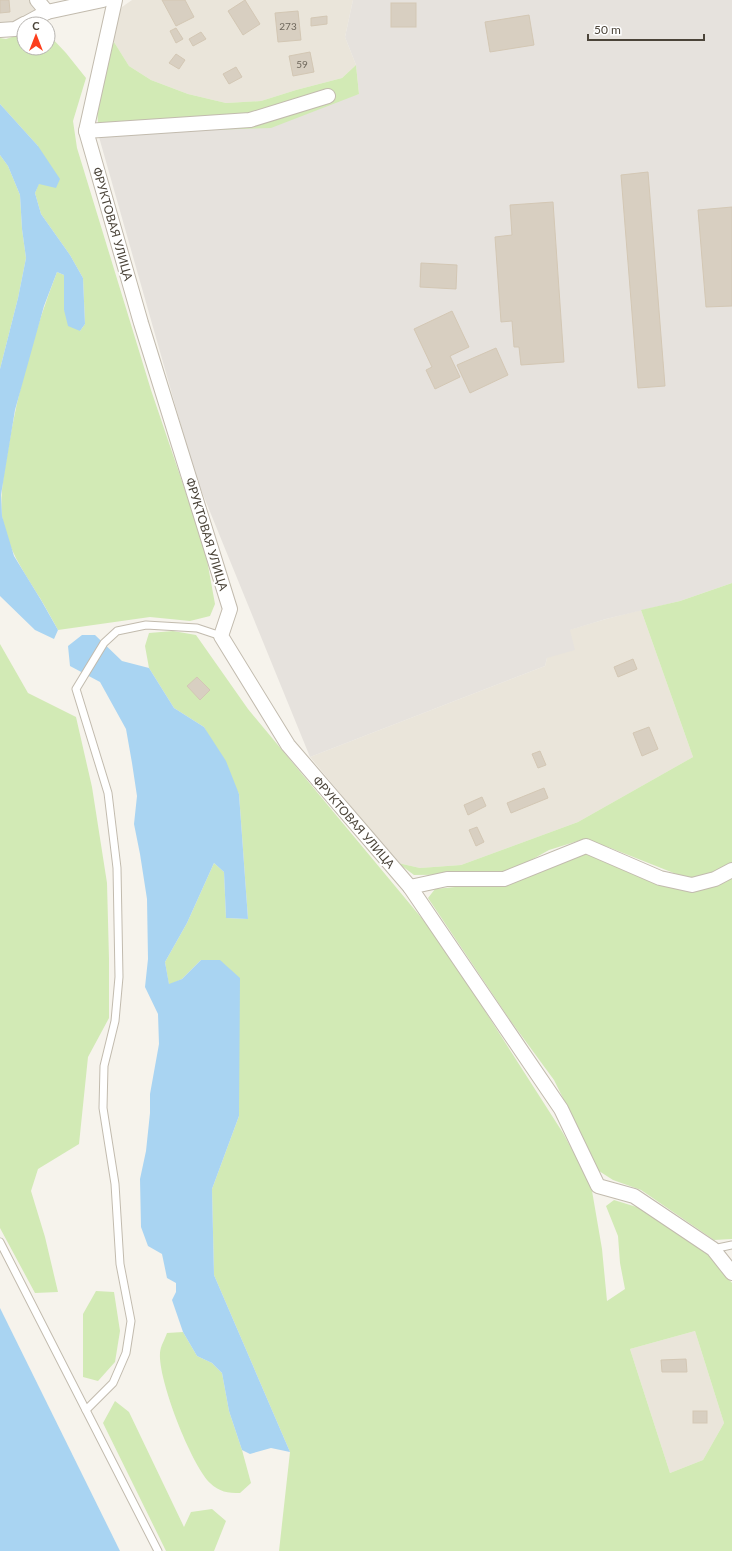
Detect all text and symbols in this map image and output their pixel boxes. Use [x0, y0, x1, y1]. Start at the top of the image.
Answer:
north arrow [16, 16, 56, 56]
scale bar [588, 16, 704, 42]
text: С [32, 19, 40, 32]
house number: 273 [279, 20, 297, 32]
text: 50 m [594, 22, 621, 37]
house number: 59 [296, 58, 308, 70]
street label: ФРУКТОВАЯ УЛИЦА [90, 166, 137, 283]
street label: ФРУКТОВАЯ УЛИЦА [183, 476, 232, 593]
street label: ФРУКТОВАЯ УЛИЦА [310, 773, 399, 872]

